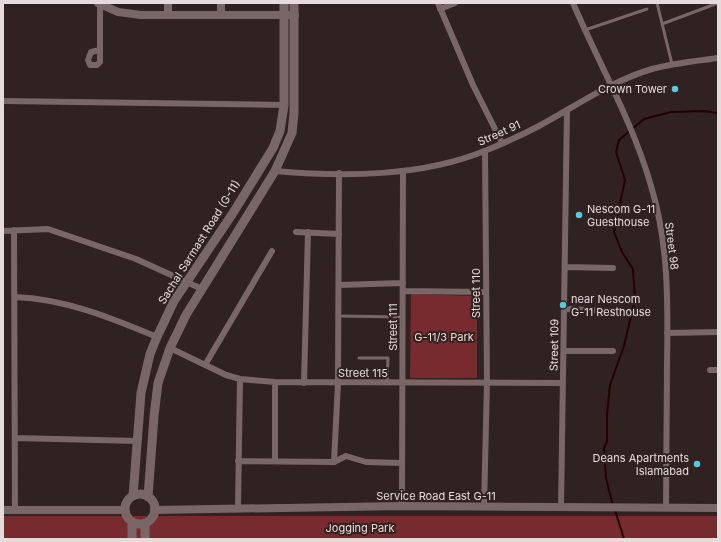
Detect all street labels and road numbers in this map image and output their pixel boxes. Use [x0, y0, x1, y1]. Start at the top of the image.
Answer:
street label: Street 91 [475, 117, 523, 149]
street label: Sachal Sarmast Road (G-11) [155, 177, 243, 307]
street label: Street 98 [662, 221, 682, 271]
street label: Street 110 [469, 268, 483, 318]
street label: Street 111 [386, 303, 400, 351]
street label: Street 109 [547, 319, 561, 371]
street label: Street 115 [338, 366, 388, 380]
street label: Service Road East G-11 [376, 489, 496, 503]

